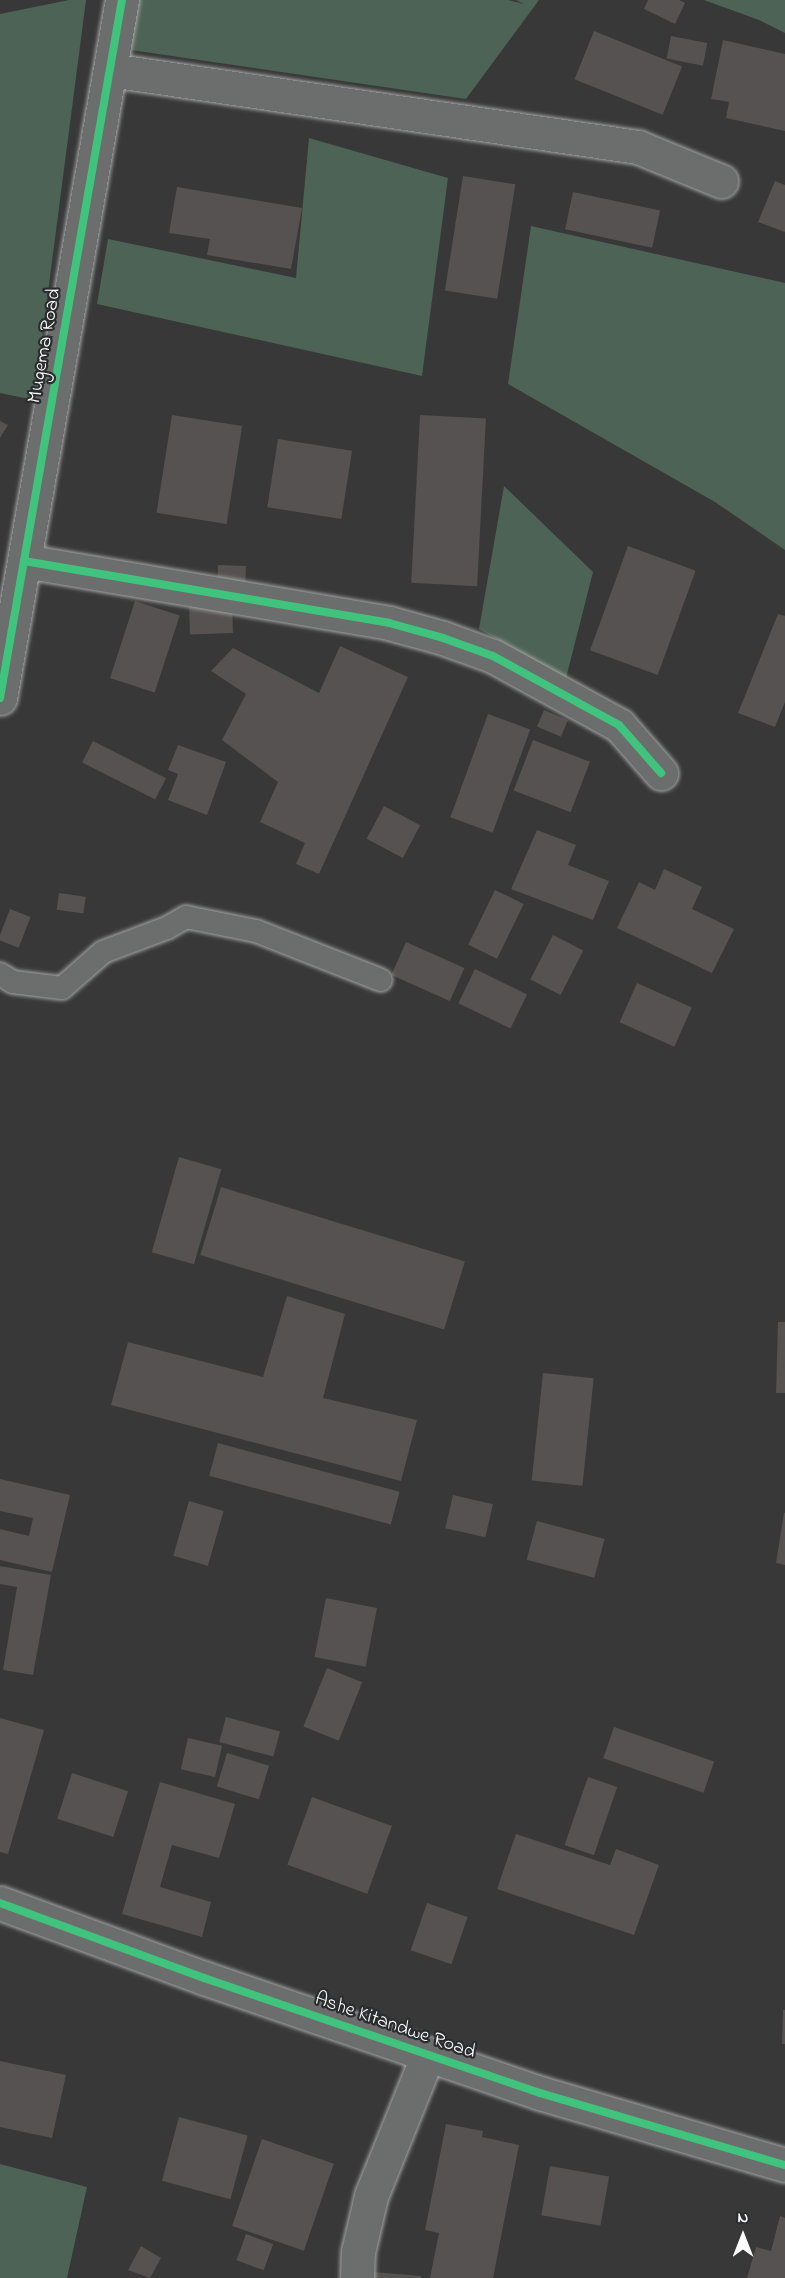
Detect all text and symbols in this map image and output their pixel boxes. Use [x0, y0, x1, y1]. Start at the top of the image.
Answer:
street label: Mugema Road [23, 287, 67, 405]
street label: Ashe Kitandwe Road [311, 1987, 479, 2065]
north arrow [713, 2206, 773, 2266]
text: N [738, 2206, 748, 2230]

